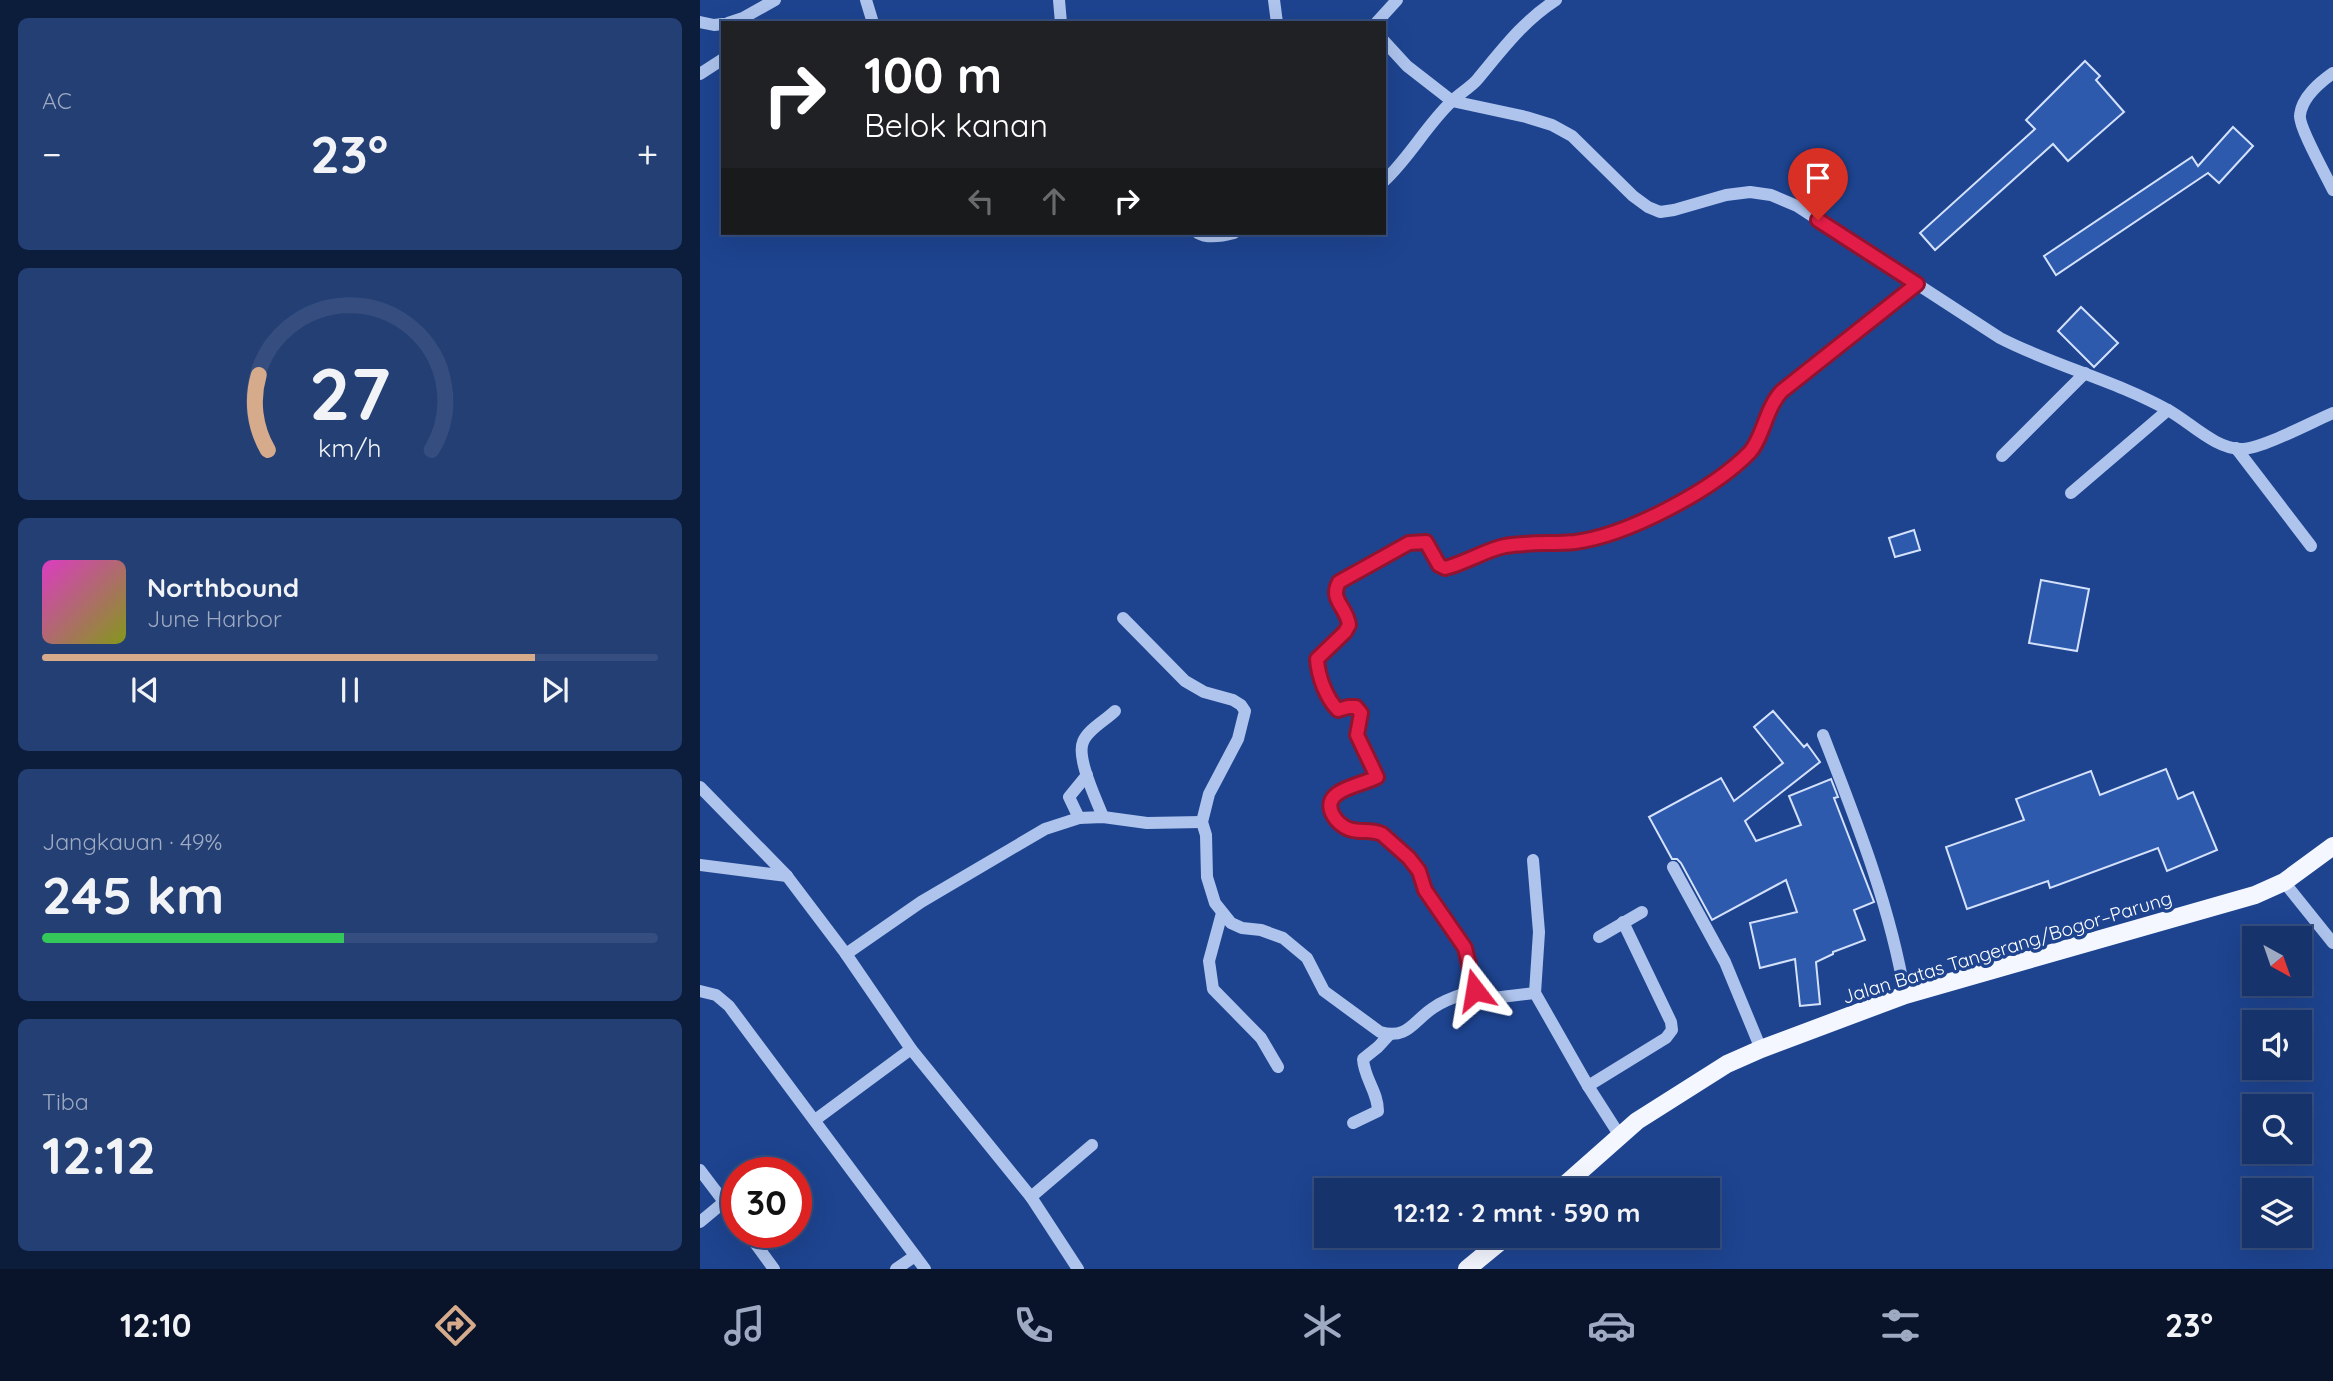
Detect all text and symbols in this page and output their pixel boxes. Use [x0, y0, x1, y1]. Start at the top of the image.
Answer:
text: 100 m [864, 44, 1002, 105]
icon: right [749, 49, 840, 140]
text: AC [42, 86, 72, 115]
text: Belok kanan [864, 105, 1048, 145]
text: 23° [310, 121, 388, 186]
text: − [42, 130, 62, 178]
text: + [637, 130, 658, 178]
pin [1788, 148, 1848, 220]
icon: arrive [1799, 159, 1837, 197]
icon: left [962, 182, 1000, 220]
icon: ahead [1035, 182, 1073, 220]
icon: right [1108, 182, 1146, 220]
text: 27 [309, 348, 391, 439]
text: km/h [318, 432, 382, 463]
text: Northbound [147, 571, 299, 604]
text: June Harbor [147, 604, 282, 633]
icon: previous [126, 671, 164, 709]
icon: pause [331, 671, 369, 709]
icon: next [536, 671, 574, 709]
text: Jangkauan · 49% [42, 827, 222, 856]
text: 245 km [42, 862, 224, 927]
street label: Jalan Batas Tangerang/Bogor–Parung [1839, 885, 2175, 1009]
north arrow [2242, 926, 2312, 996]
map controls [2242, 926, 2312, 1248]
position arrow [1438, 953, 1512, 1027]
button: sound [2242, 1010, 2312, 1080]
text: Tiba [42, 1087, 89, 1116]
button: search [2242, 1094, 2312, 1164]
text: 12:12 [42, 1122, 156, 1187]
speed limit sign: 30 [721, 1157, 812, 1248]
button: layers [2242, 1178, 2312, 1248]
text: 12:12 · 2 mnt · 590 m [1394, 1196, 1640, 1229]
icon: directions [431, 1301, 480, 1350]
icon: music [720, 1301, 769, 1350]
icon: phone [1009, 1301, 1058, 1350]
icon: climate [1298, 1301, 1347, 1350]
icon: car [1587, 1301, 1636, 1350]
icon: filters [1876, 1301, 1925, 1350]
text: 12:10 [120, 1305, 191, 1345]
text: 23° [2165, 1305, 2213, 1345]

